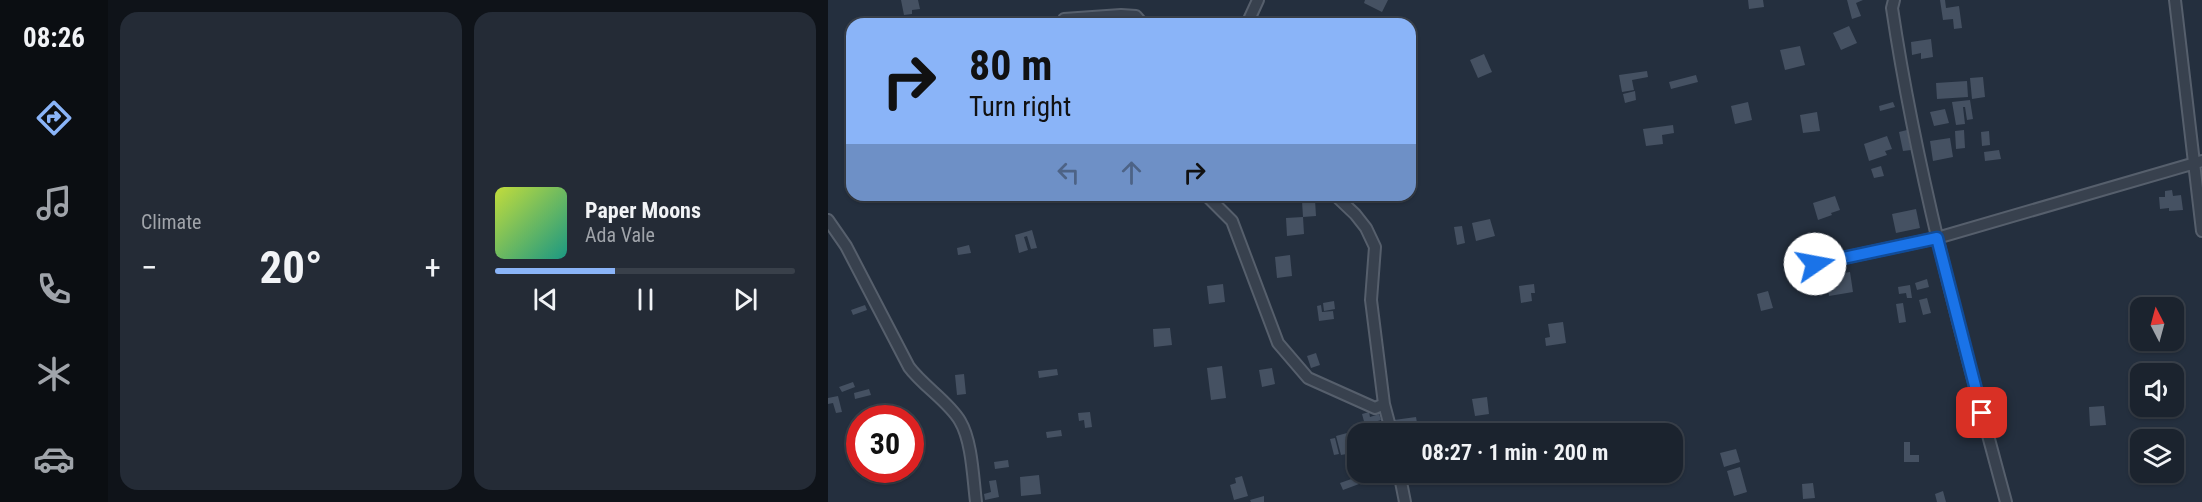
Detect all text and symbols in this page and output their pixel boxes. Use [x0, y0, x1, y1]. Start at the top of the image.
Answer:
text: 08:26 [23, 22, 85, 54]
text: 80 m [969, 41, 1052, 90]
icon: right [870, 42, 948, 120]
text: Turn right [969, 91, 1071, 123]
icon: directions [33, 97, 75, 139]
icon: left [1052, 156, 1085, 189]
icon: ahead [1115, 156, 1148, 189]
icon: right [1178, 156, 1211, 189]
icon: music [33, 182, 75, 224]
text: Paper Moons [585, 198, 701, 223]
text: Climate [141, 210, 201, 234]
text: Ada Vale [585, 223, 655, 247]
position arrow [1783, 232, 1847, 296]
text: 20° [260, 241, 323, 294]
text: − [141, 248, 158, 287]
text: + [425, 248, 441, 287]
icon: phone [33, 268, 75, 310]
icon: previous [529, 283, 562, 316]
icon: pause [629, 283, 662, 316]
icon: next [729, 283, 762, 316]
north arrow [2130, 297, 2184, 351]
map controls [2130, 297, 2184, 483]
icon: climate [33, 353, 75, 395]
button: sound [2130, 363, 2184, 417]
pin [1956, 387, 2007, 438]
icon: arrive [1965, 396, 1998, 429]
speed limit sign: 30 [846, 405, 924, 483]
button: layers [2130, 429, 2184, 483]
icon: car [33, 438, 75, 480]
text: 08:27 · 1 min · 200 m [1422, 440, 1608, 465]

